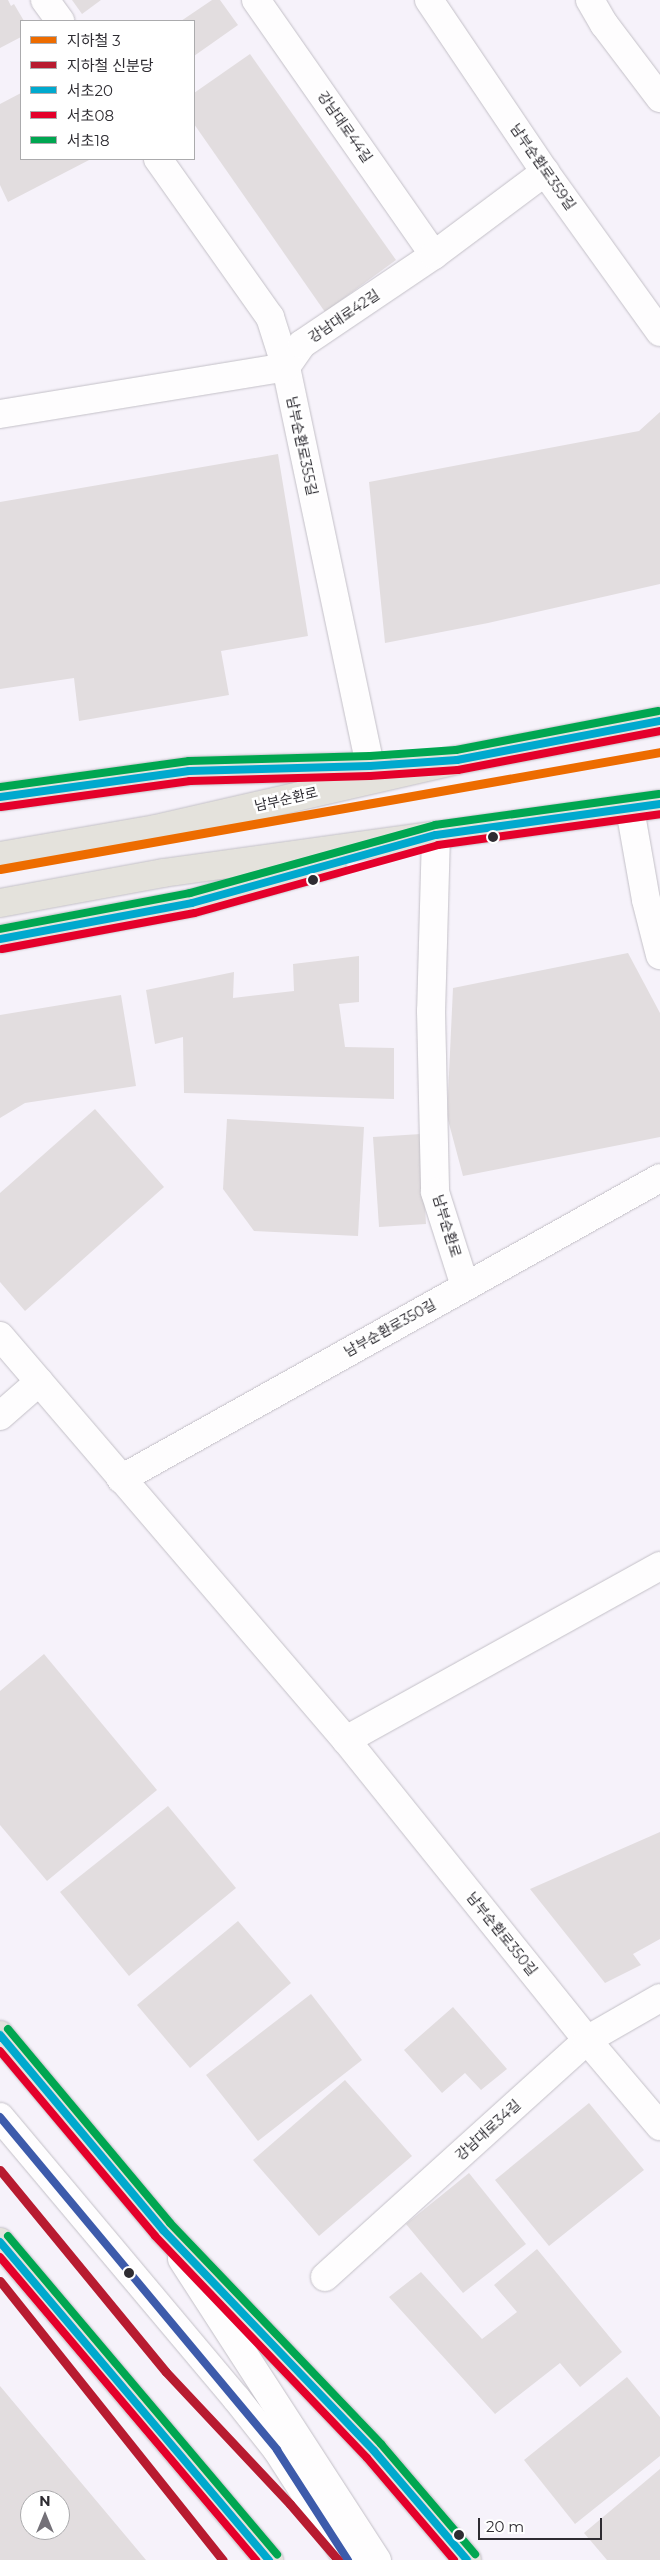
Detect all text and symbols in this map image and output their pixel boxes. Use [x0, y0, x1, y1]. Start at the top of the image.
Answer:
legend [20, 20, 195, 160]
text: 지하철 3 [67, 31, 121, 50]
text: 지하철 신분당 [67, 56, 154, 75]
text: 서초20 [67, 81, 113, 100]
street label: 강남대로44길 [314, 88, 376, 166]
text: 서초08 [67, 106, 114, 125]
street label: 남부순환로359길 [507, 121, 579, 213]
text: 서초18 [67, 131, 110, 150]
street label: 강남대로42길 [305, 286, 383, 346]
street label: 남부순환로355길 [283, 395, 321, 497]
street label: 남부순환로 [253, 784, 319, 814]
unlabelled marker [488, 832, 498, 842]
unlabelled marker [308, 875, 318, 885]
street label: 남부순환로 [430, 1193, 464, 1259]
street label: 남부순환로350길 [341, 1296, 439, 1360]
street label: 남부순환로350길 [463, 1889, 541, 1979]
street label: 강남대로34길 [452, 2096, 524, 2164]
unlabelled marker [124, 2268, 134, 2278]
north arrow [20, 2490, 70, 2540]
text: N [39, 2492, 51, 2510]
scale bar [480, 2508, 604, 2540]
text: 20 m [486, 2517, 524, 2536]
unlabelled marker [454, 2530, 464, 2540]

